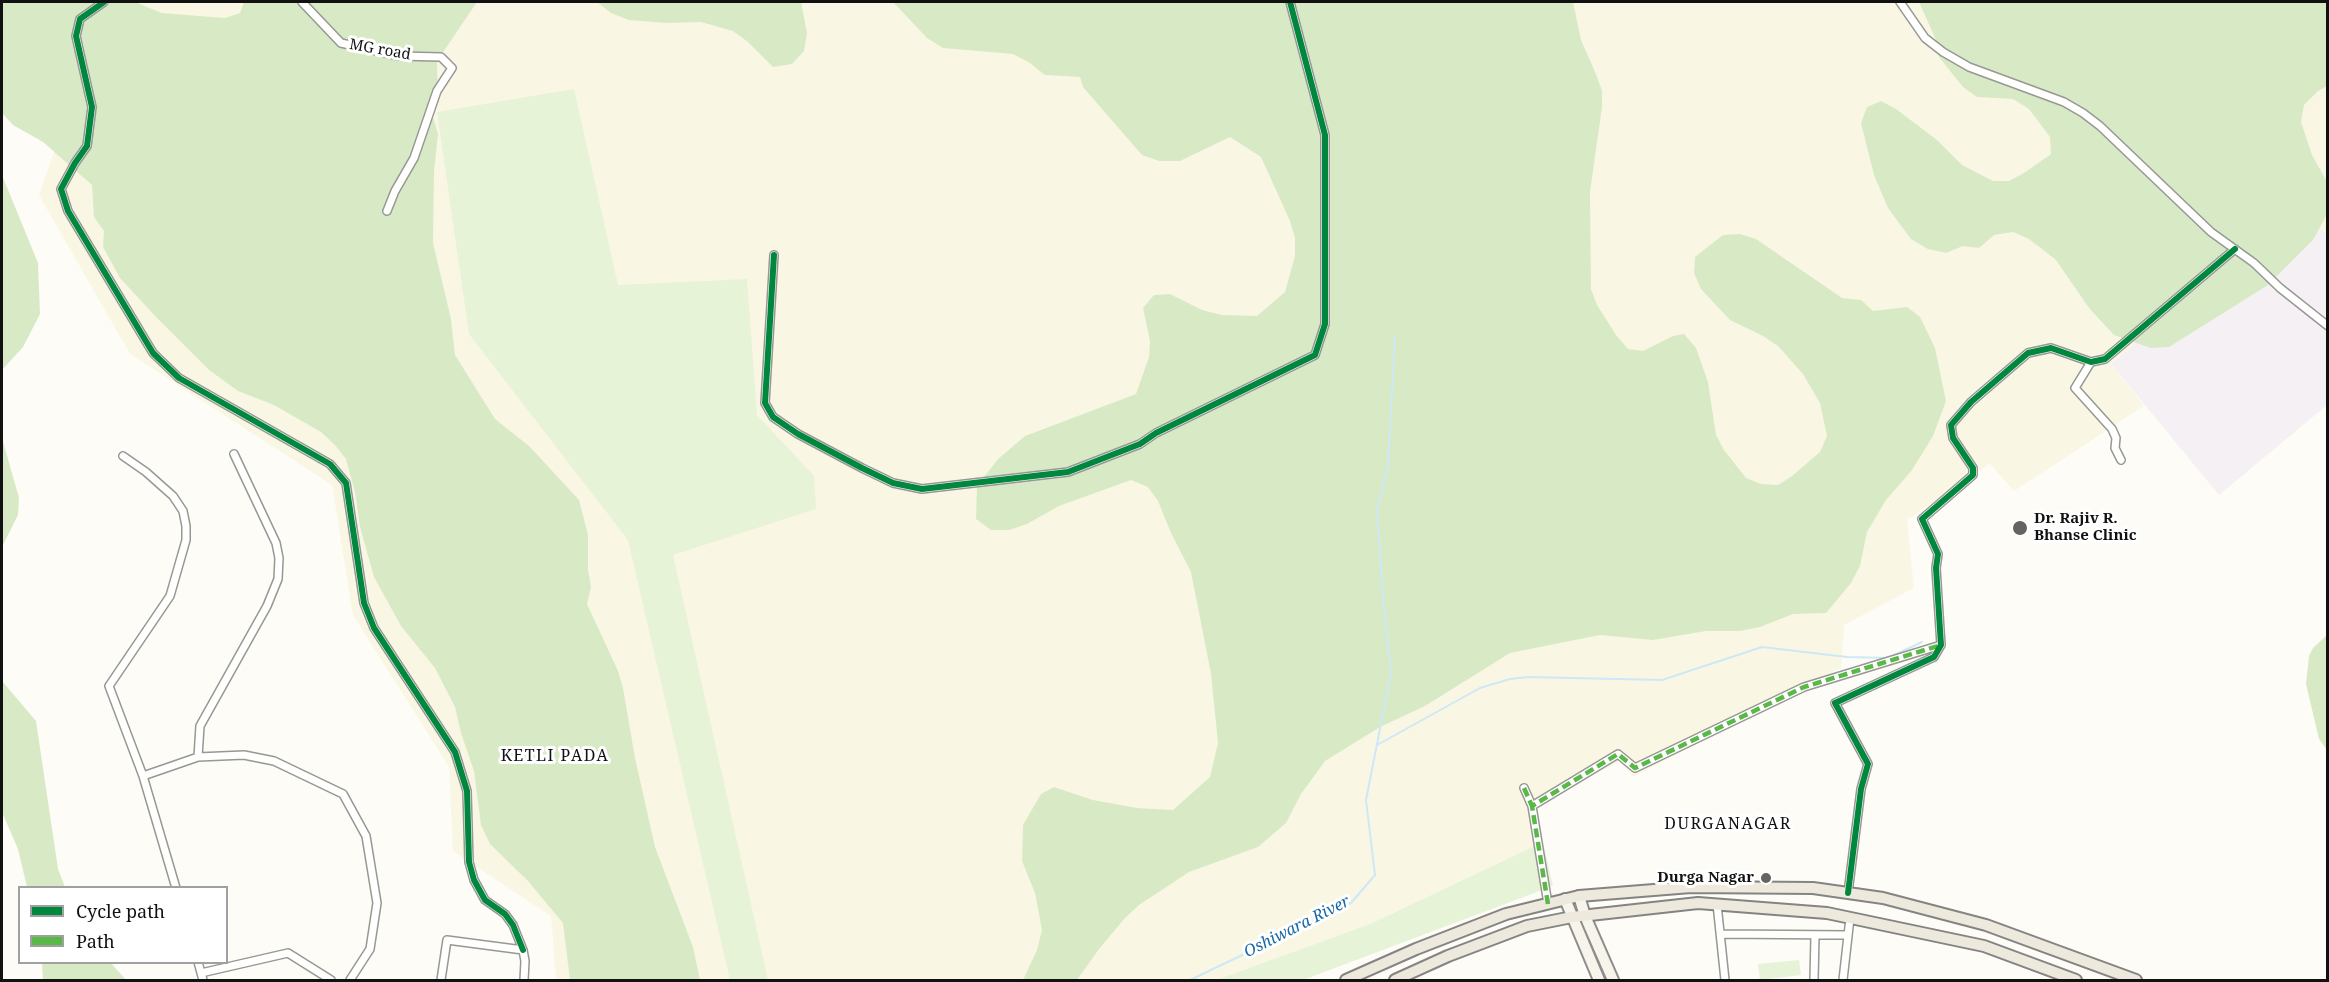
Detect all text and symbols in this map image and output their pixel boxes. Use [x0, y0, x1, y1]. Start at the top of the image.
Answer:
street label: MG road [348, 36, 412, 64]
place label: Dr. Rajiv R. Bhanse Clinic [2034, 510, 2137, 545]
marker: Dr. Rajiv R. Bhanse Clinic [2011, 519, 2029, 537]
district label: KETLI PADA [501, 746, 609, 766]
district label: DURGANAGAR [1664, 814, 1792, 834]
place label: Durga Nagar [1657, 869, 1754, 887]
marker: Durga Nagar [1759, 871, 1773, 885]
legend [18, 886, 228, 964]
water label: Oshiwara River [1241, 892, 1353, 962]
text: Cycle path [76, 899, 165, 923]
text: Path [76, 929, 115, 953]

